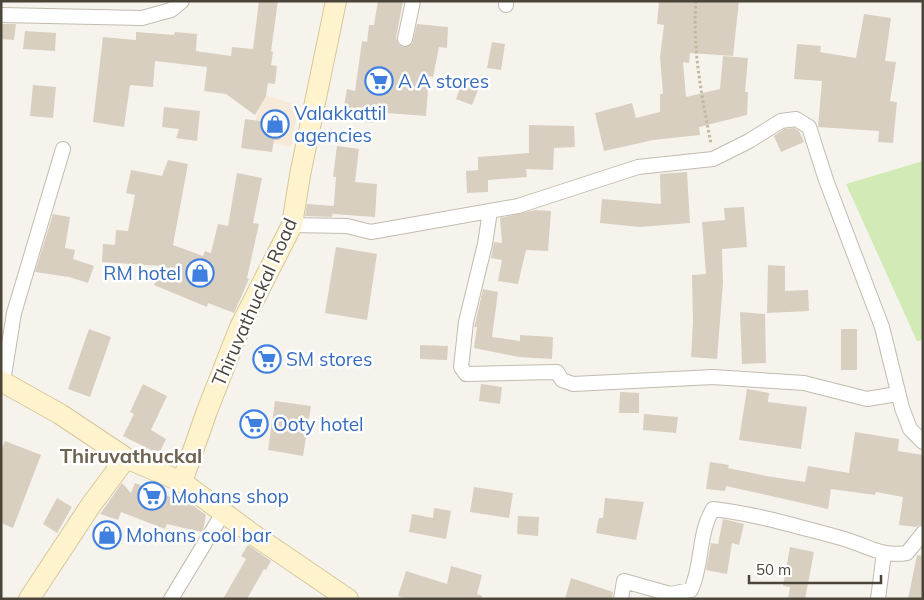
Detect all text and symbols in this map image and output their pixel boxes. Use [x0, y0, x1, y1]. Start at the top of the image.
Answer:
supermarket icon: A A stores [364, 66, 394, 96]
place label: A A stores [398, 69, 489, 93]
place label: Valakkattil agencies [294, 101, 386, 147]
shop icon: Valakkattil agencies [260, 109, 290, 139]
street label: Thiruvathuckal Road [206, 214, 302, 390]
shop icon: RM hotel [185, 258, 215, 288]
place label: RM hotel [103, 261, 181, 285]
supermarket icon: SM stores [252, 344, 282, 374]
place label: SM stores [286, 347, 372, 371]
supermarket icon: Ooty hotel [239, 409, 269, 439]
place label: Ooty hotel [273, 412, 364, 436]
district label: Thiruvathuckal [60, 443, 202, 468]
supermarket icon: Mohans shop [137, 481, 167, 511]
place label: Mohans shop [171, 484, 289, 508]
shop icon: Mohans cool bar [92, 520, 122, 550]
place label: Mohans cool bar [126, 523, 271, 547]
scale bar [749, 552, 882, 584]
text: 50 m [756, 560, 791, 579]

